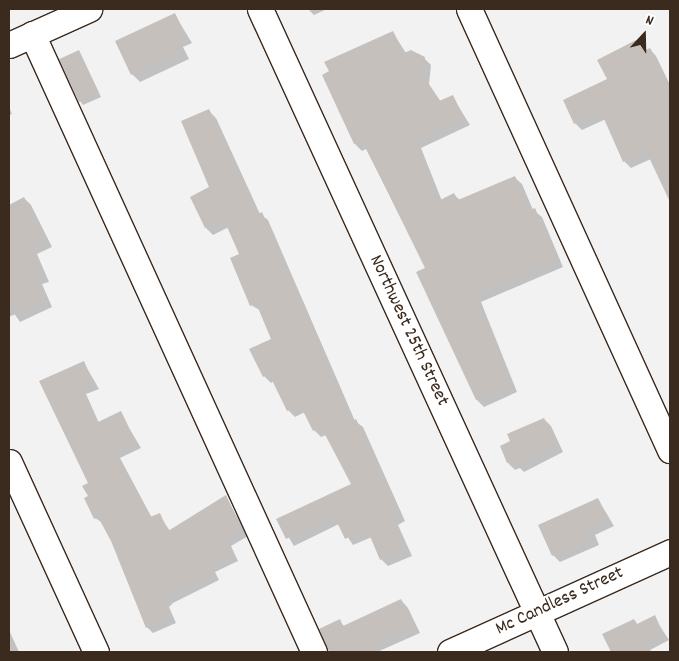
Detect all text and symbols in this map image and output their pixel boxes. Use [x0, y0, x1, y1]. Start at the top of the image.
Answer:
north arrow [619, 10, 669, 60]
text: N [643, 10, 656, 32]
street label: Northwest 25th Street [363, 252, 453, 410]
street label: Mc Candless Street [492, 562, 628, 642]

